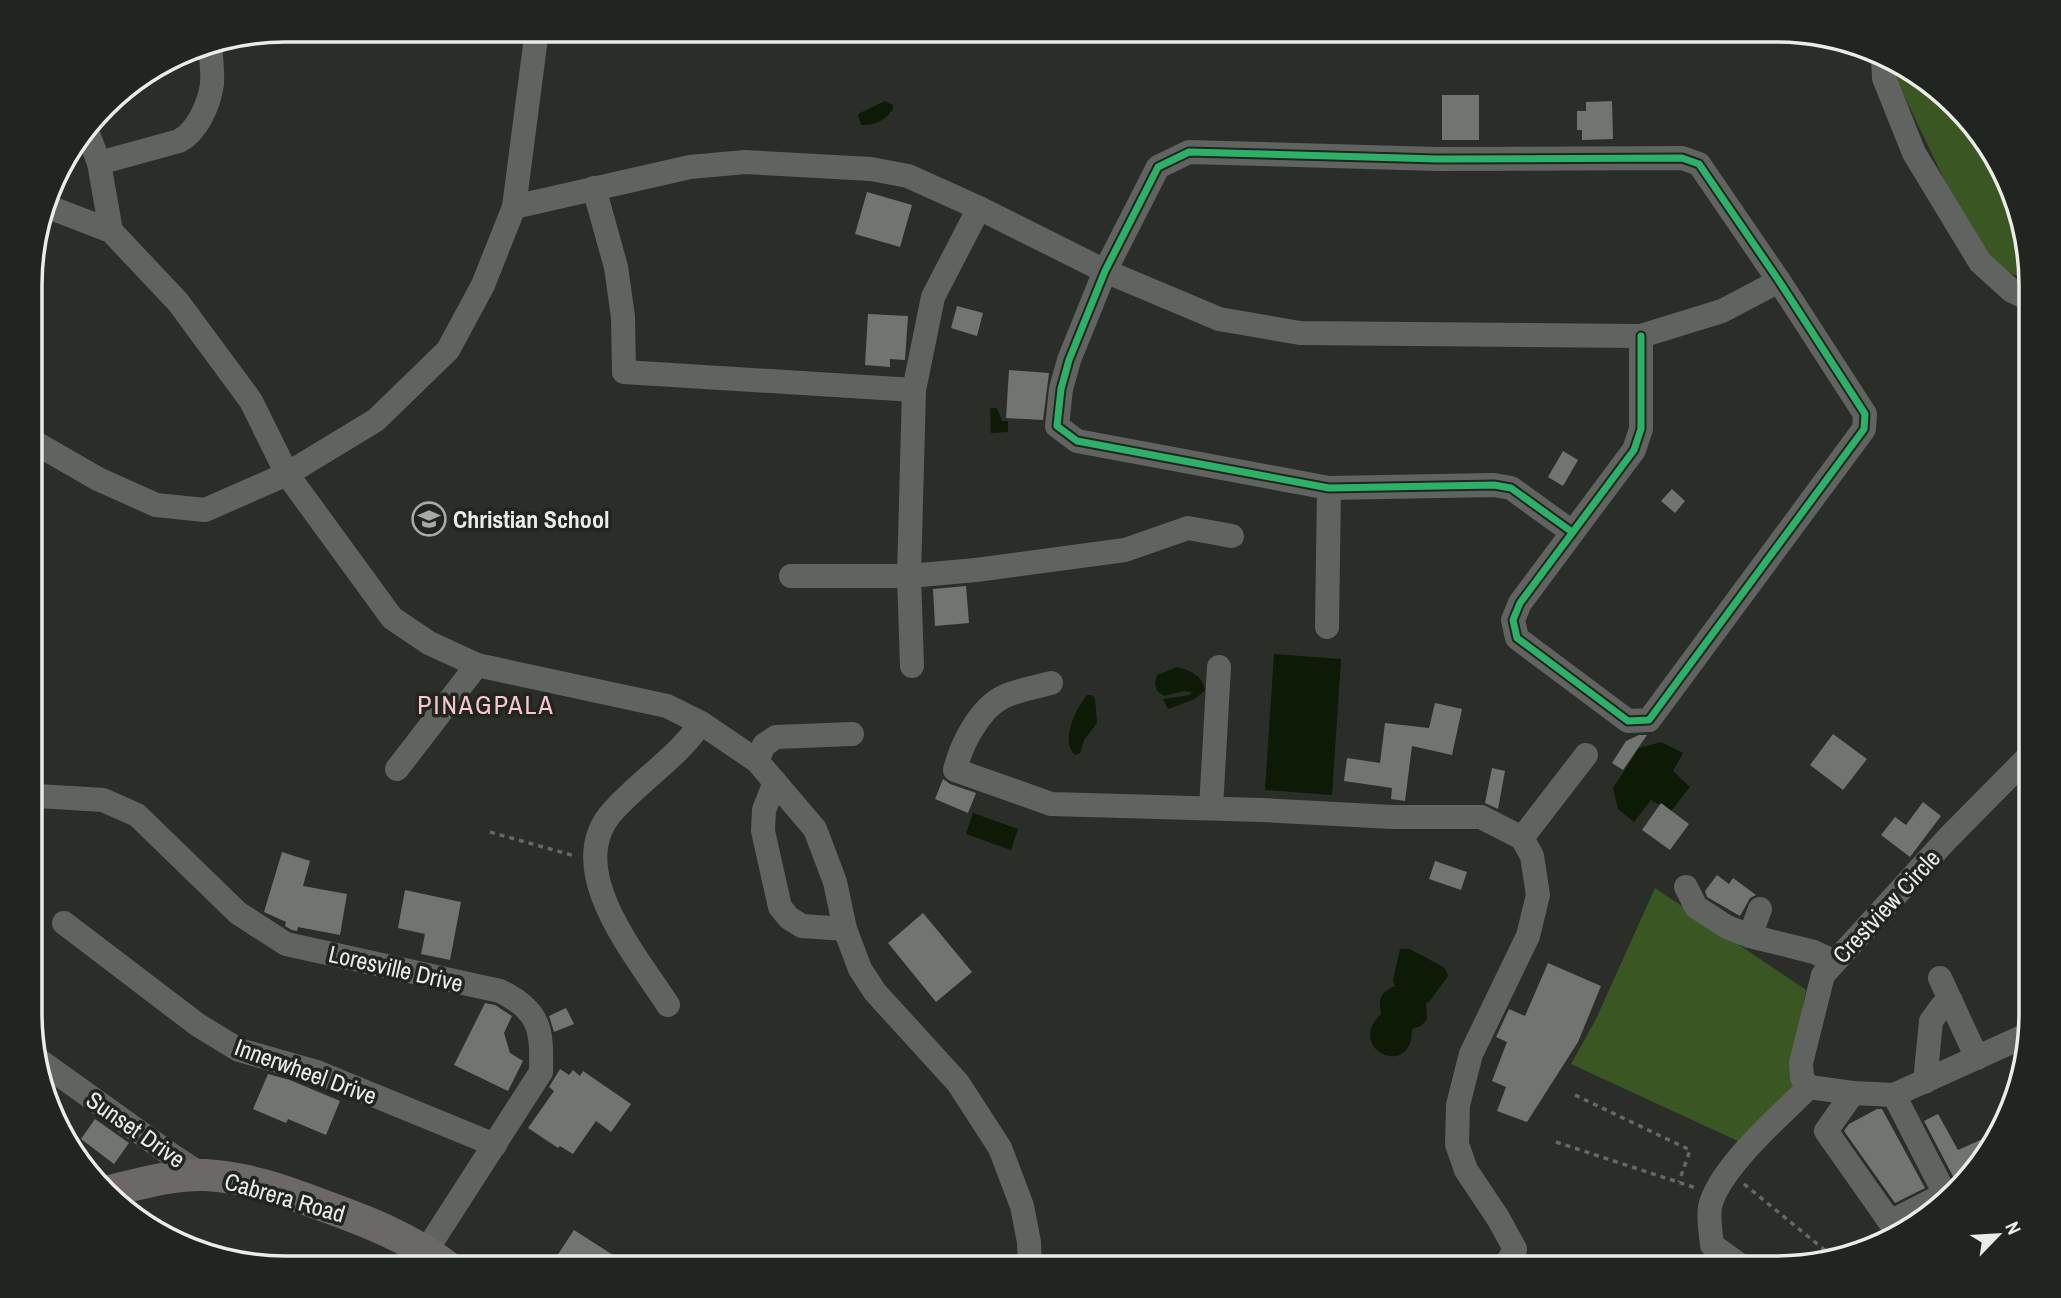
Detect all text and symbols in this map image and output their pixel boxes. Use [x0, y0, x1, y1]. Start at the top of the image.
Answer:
school or university icon: Christian School [410, 500, 448, 538]
place label: Christian School [453, 503, 609, 535]
district label: PINAGPALA [417, 687, 555, 722]
street label: Crestview Circle [1825, 842, 1947, 970]
street label: Loresville Drive [326, 937, 466, 999]
street label: Innerwheel Drive [231, 1031, 381, 1111]
street label: Sunset Drive [80, 1083, 192, 1175]
street label: Cabrera Road [221, 1165, 349, 1229]
north arrow [1963, 1200, 2033, 1270]
text: N [1999, 1217, 2028, 1238]

